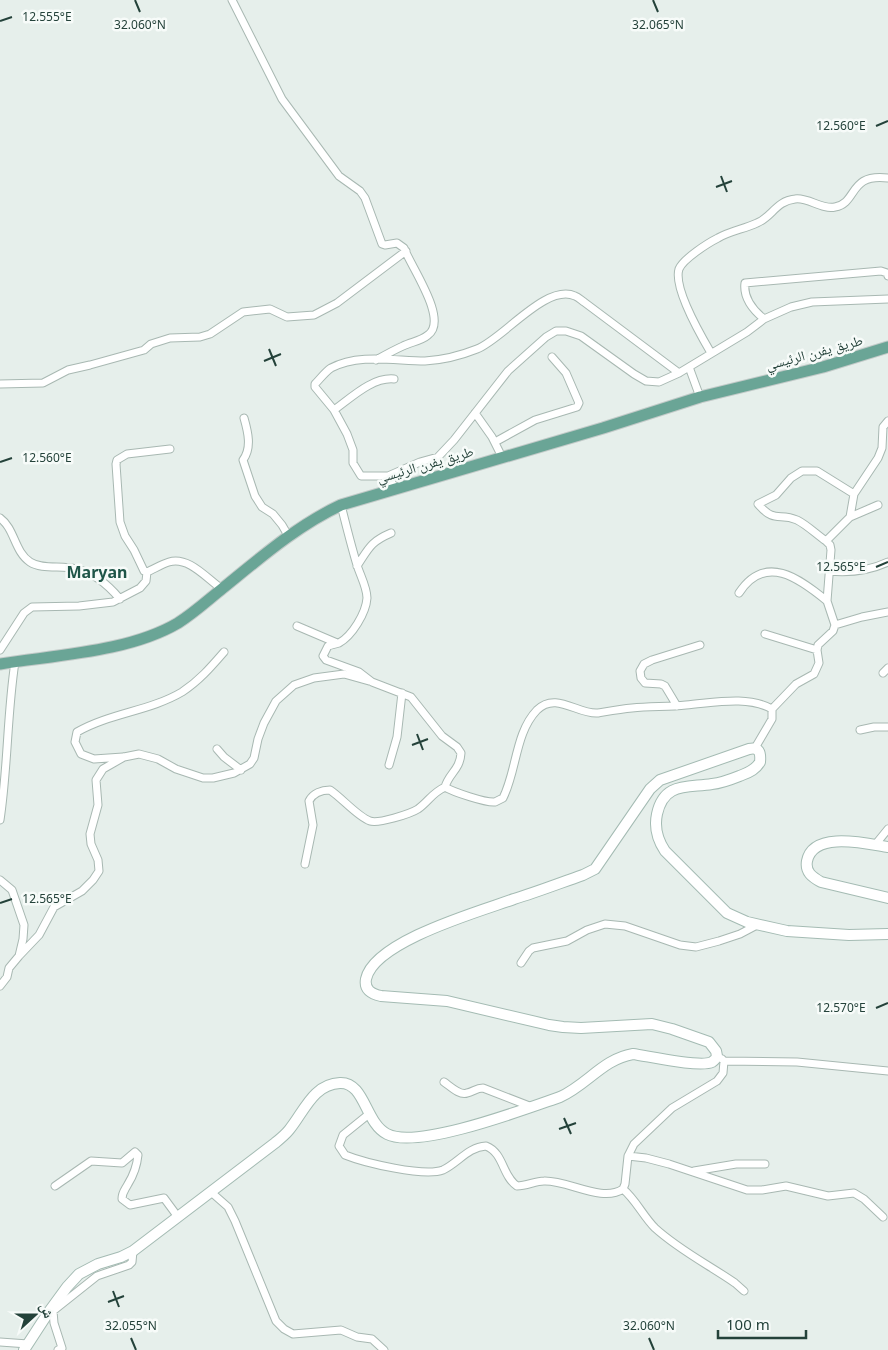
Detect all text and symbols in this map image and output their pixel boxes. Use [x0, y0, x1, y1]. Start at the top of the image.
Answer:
text: 12.555°E [22, 8, 72, 25]
text: 32.060°N [114, 16, 166, 33]
text: 32.065°N [632, 16, 684, 33]
text: 12.560°E [816, 117, 866, 134]
street label: طريق يفرن الرئيسي [763, 330, 865, 377]
street label: طريق يفرن الرئيسي [374, 441, 476, 489]
text: 12.560°E [22, 449, 72, 466]
text: 12.565°E [816, 558, 866, 575]
district label: Maryan [67, 561, 127, 583]
text: 12.565°E [22, 890, 72, 907]
text: 12.570°E [816, 999, 866, 1016]
north arrow [10, 1290, 60, 1340]
text: ش [36, 1300, 59, 1321]
scale bar [718, 1308, 806, 1340]
text: 100 m [726, 1314, 770, 1334]
text: 32.055°N [105, 1317, 157, 1334]
text: 32.060°N [623, 1317, 675, 1334]

